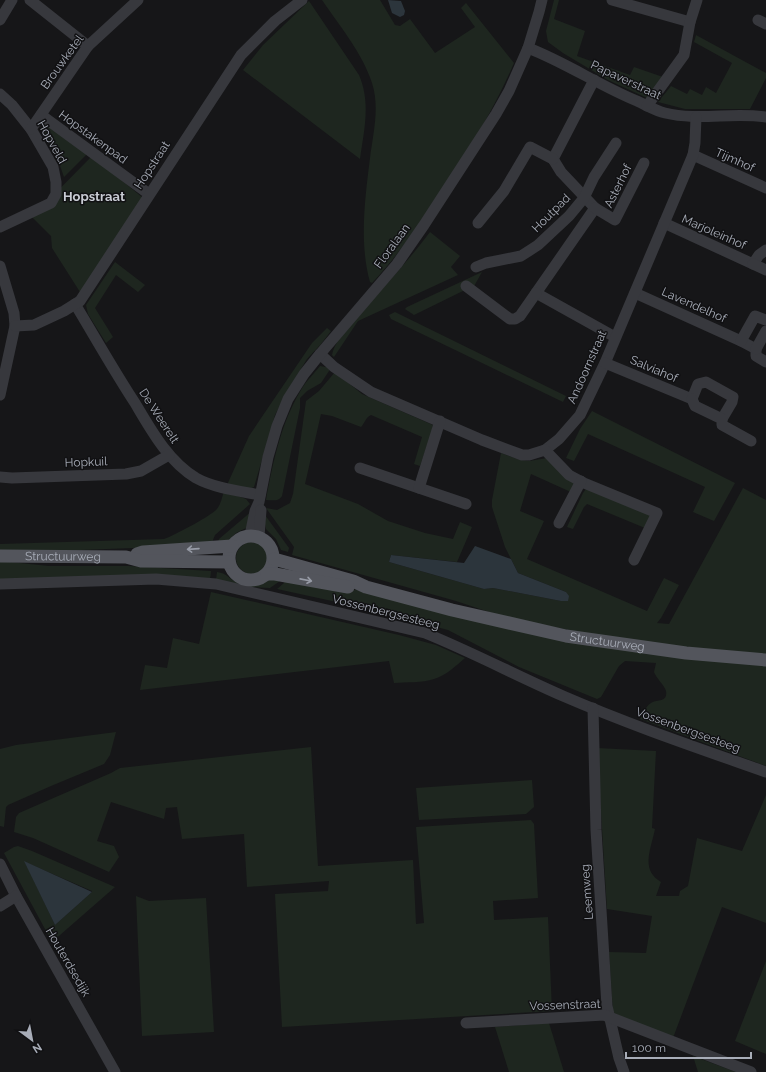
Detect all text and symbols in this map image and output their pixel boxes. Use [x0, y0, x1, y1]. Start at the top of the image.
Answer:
street label: Brouwketel [38, 32, 87, 92]
street label: Papaverstraat [589, 58, 663, 102]
street label: Hopstakenpad [56, 107, 130, 167]
street label: Hopveld [34, 118, 70, 166]
street label: Hopstraat [131, 138, 173, 192]
street label: Tijmhof [713, 145, 758, 175]
street label: Asterhof [601, 161, 635, 210]
district label: Hopstraat [63, 189, 125, 204]
street label: Houtpad [529, 191, 573, 235]
street label: Marjoleinhof [680, 212, 749, 253]
street label: Floralaan [371, 221, 413, 271]
street label: Lavendelhof [659, 285, 729, 326]
street label: Andoornstraat [565, 328, 609, 406]
street label: Salviahof [628, 353, 681, 386]
street label: De Weerelt [136, 386, 182, 446]
street label: Hopkuil [64, 454, 108, 470]
one-way arrow [187, 546, 200, 553]
street label: Structuurweg [25, 549, 101, 564]
one-way arrow [299, 576, 312, 584]
street label: Vossenbergsesteeg [331, 592, 441, 632]
street label: Structuurweg [569, 630, 646, 654]
street label: Vossenbergsesteeg [634, 705, 742, 755]
street label: Leemweg [578, 864, 596, 920]
street label: Houterdsedijk [43, 925, 94, 1000]
street label: Vossenstraat [529, 997, 601, 1013]
north arrow [12, 1020, 52, 1060]
scale bar [626, 1034, 751, 1060]
text: N [30, 1040, 44, 1056]
text: 100 m [632, 1041, 666, 1055]

